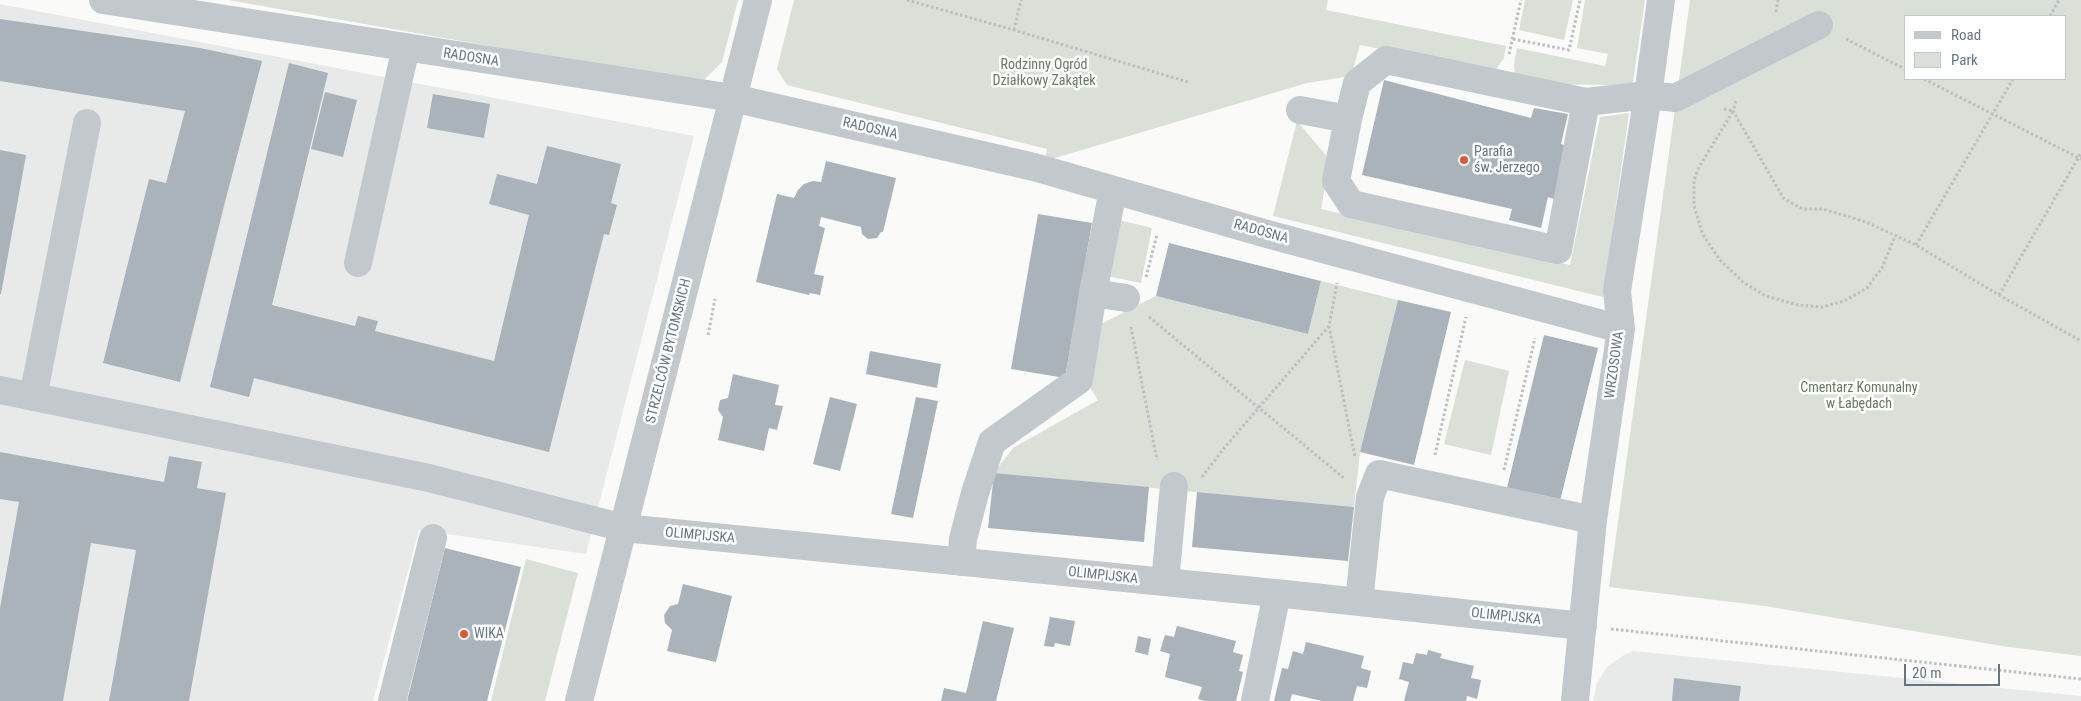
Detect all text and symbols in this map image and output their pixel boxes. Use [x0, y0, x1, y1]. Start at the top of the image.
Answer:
legend [1904, 15, 2066, 80]
text: Road [1951, 26, 1981, 44]
street label: RADOSNA [442, 45, 500, 71]
text: Park [1951, 51, 1978, 69]
park label: Rodzinny Ogród Działkowy Zakątek [992, 57, 1096, 90]
street label: RADOSNA [841, 115, 899, 143]
place label: Parafia św. Jerzego [1474, 144, 1540, 176]
marker: Parafia św. Jerzego [1458, 154, 1470, 166]
street label: RADOSNA [1232, 216, 1290, 248]
street label: STRZELCÓW BYTOMSKICH [643, 277, 695, 425]
street label: WRZOSOWA [1602, 330, 1628, 400]
park label: Cmentarz Komunalny w Łabędach [1800, 380, 1918, 412]
street label: OLIMPIJSKA [664, 525, 736, 547]
street label: OLIMPIJSKA [1067, 564, 1139, 588]
street label: OLIMPIJSKA [1470, 605, 1542, 629]
place label: WIKA [474, 626, 504, 642]
marker: WIKA [458, 628, 470, 640]
scale bar [1906, 654, 2002, 686]
text: 20 m [1912, 664, 1942, 682]

